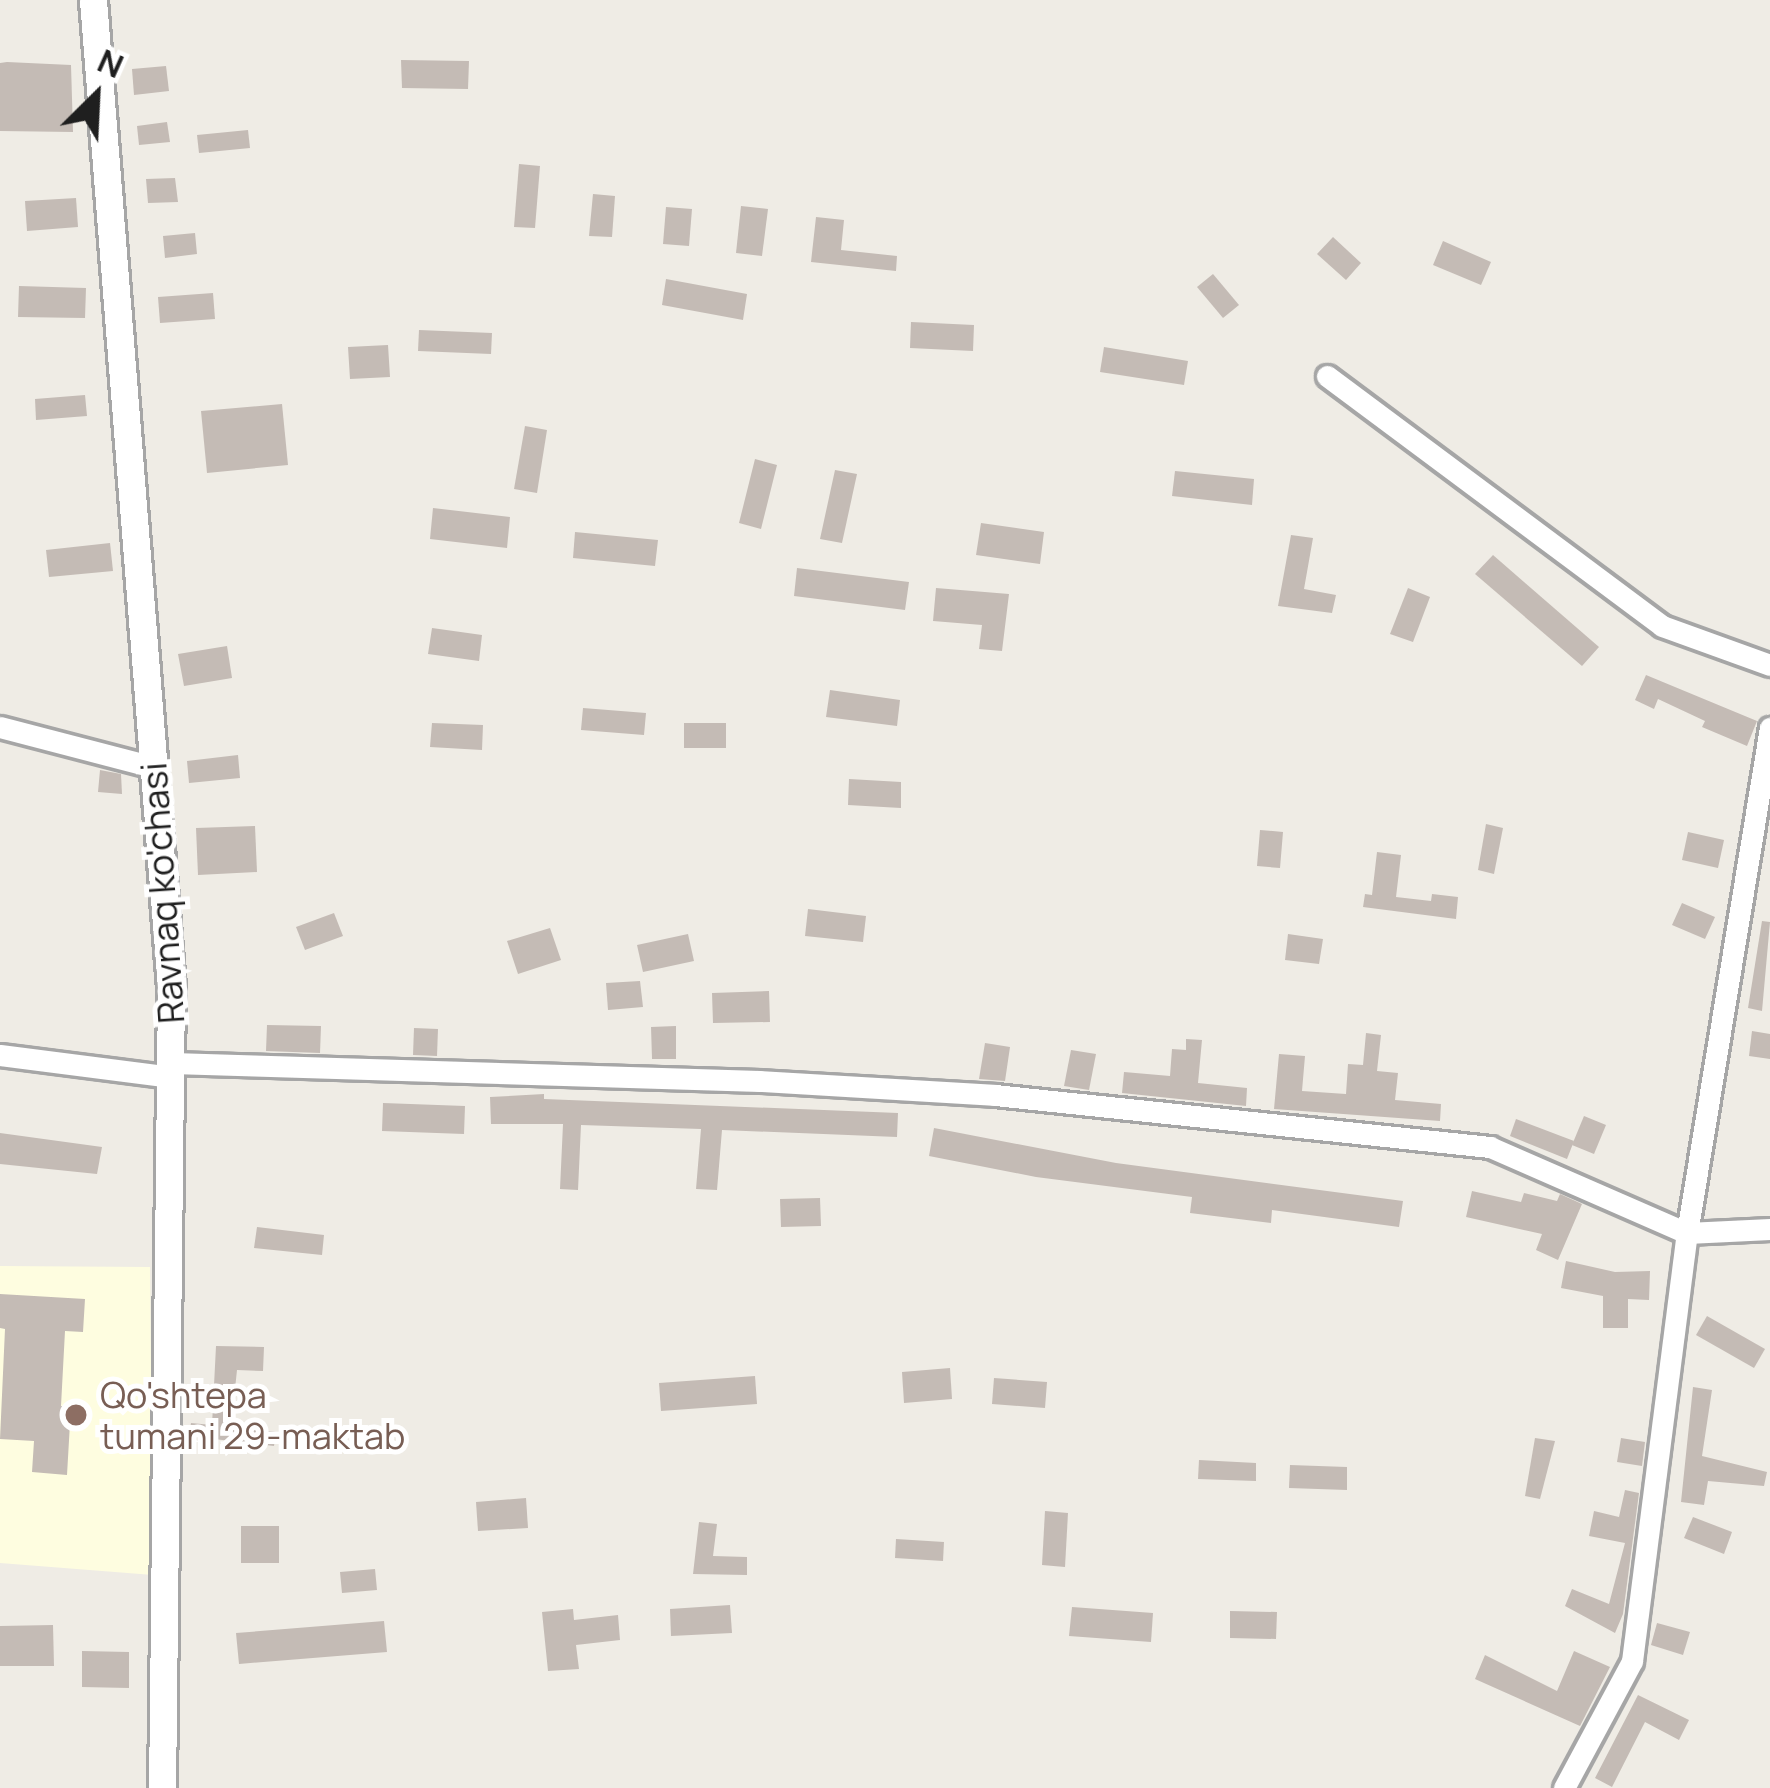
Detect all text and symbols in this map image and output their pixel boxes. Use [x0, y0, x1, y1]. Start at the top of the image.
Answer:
north arrow [36, 36, 156, 156]
text: N [91, 37, 131, 88]
street label: Ravnaq ko'chasi [131, 761, 193, 1025]
place label: Qo'shtepa tumani 29-maktab [100, 1372, 405, 1457]
marker: Qo'shtepa tumani 29-maktab [63, 1402, 89, 1428]

